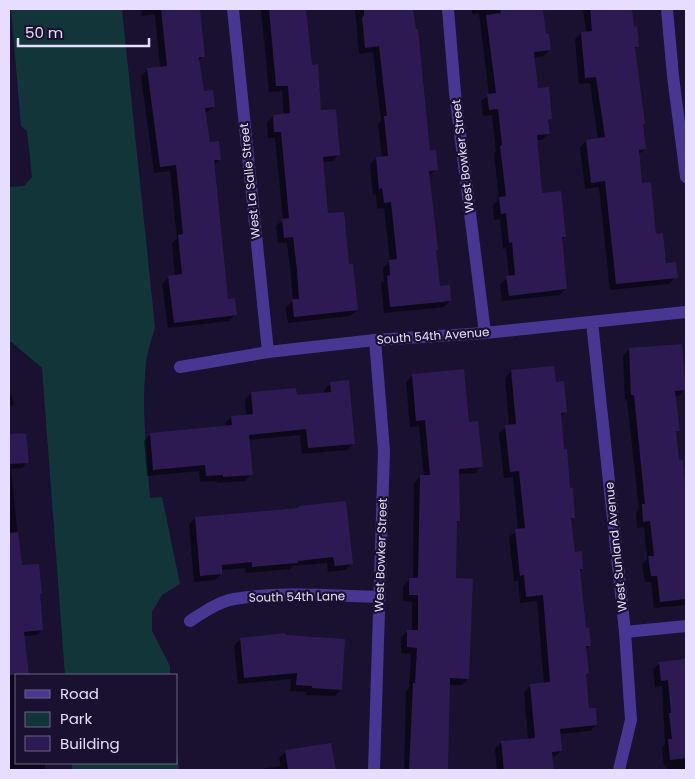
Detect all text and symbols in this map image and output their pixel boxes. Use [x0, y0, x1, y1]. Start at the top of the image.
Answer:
scale bar [18, 15, 149, 47]
text: 50 m [25, 22, 63, 43]
street label: West Bowker Street [447, 98, 478, 214]
street label: West La Salle Street [235, 122, 264, 240]
street label: South 54th Avenue [376, 323, 490, 348]
street label: West Sunland Avenue [600, 481, 631, 613]
street label: West Bowker Street [370, 498, 391, 612]
street label: South 54th Lane [249, 587, 345, 606]
legend [15, 674, 178, 764]
text: Road [60, 683, 99, 704]
text: Park [60, 708, 92, 729]
text: Building [60, 733, 120, 754]

